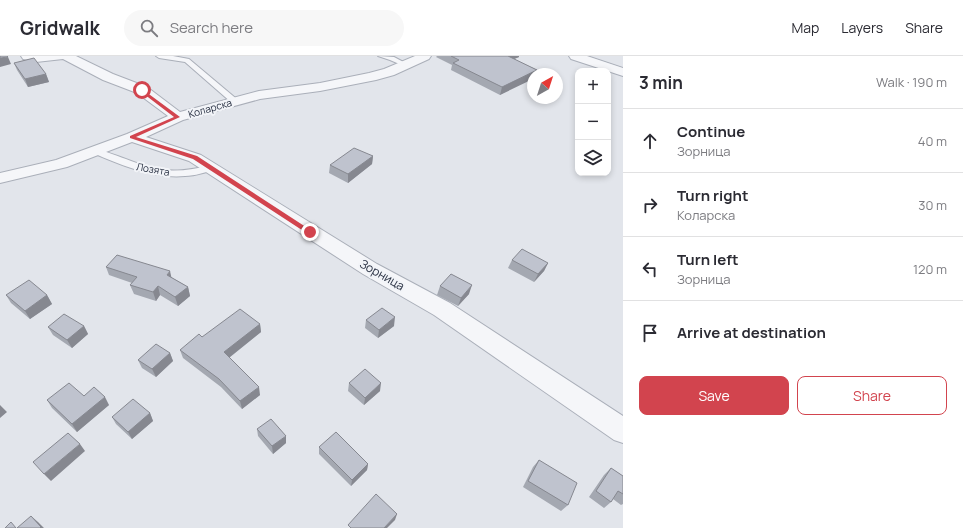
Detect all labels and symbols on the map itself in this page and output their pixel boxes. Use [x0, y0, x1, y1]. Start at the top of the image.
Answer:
north arrow [527, 68, 563, 104]
route start [133, 81, 151, 99]
street label: Коларска [187, 95, 233, 121]
street label: Лозята [135, 159, 171, 179]
route end [301, 223, 319, 241]
street label: Зорница [357, 255, 408, 294]

